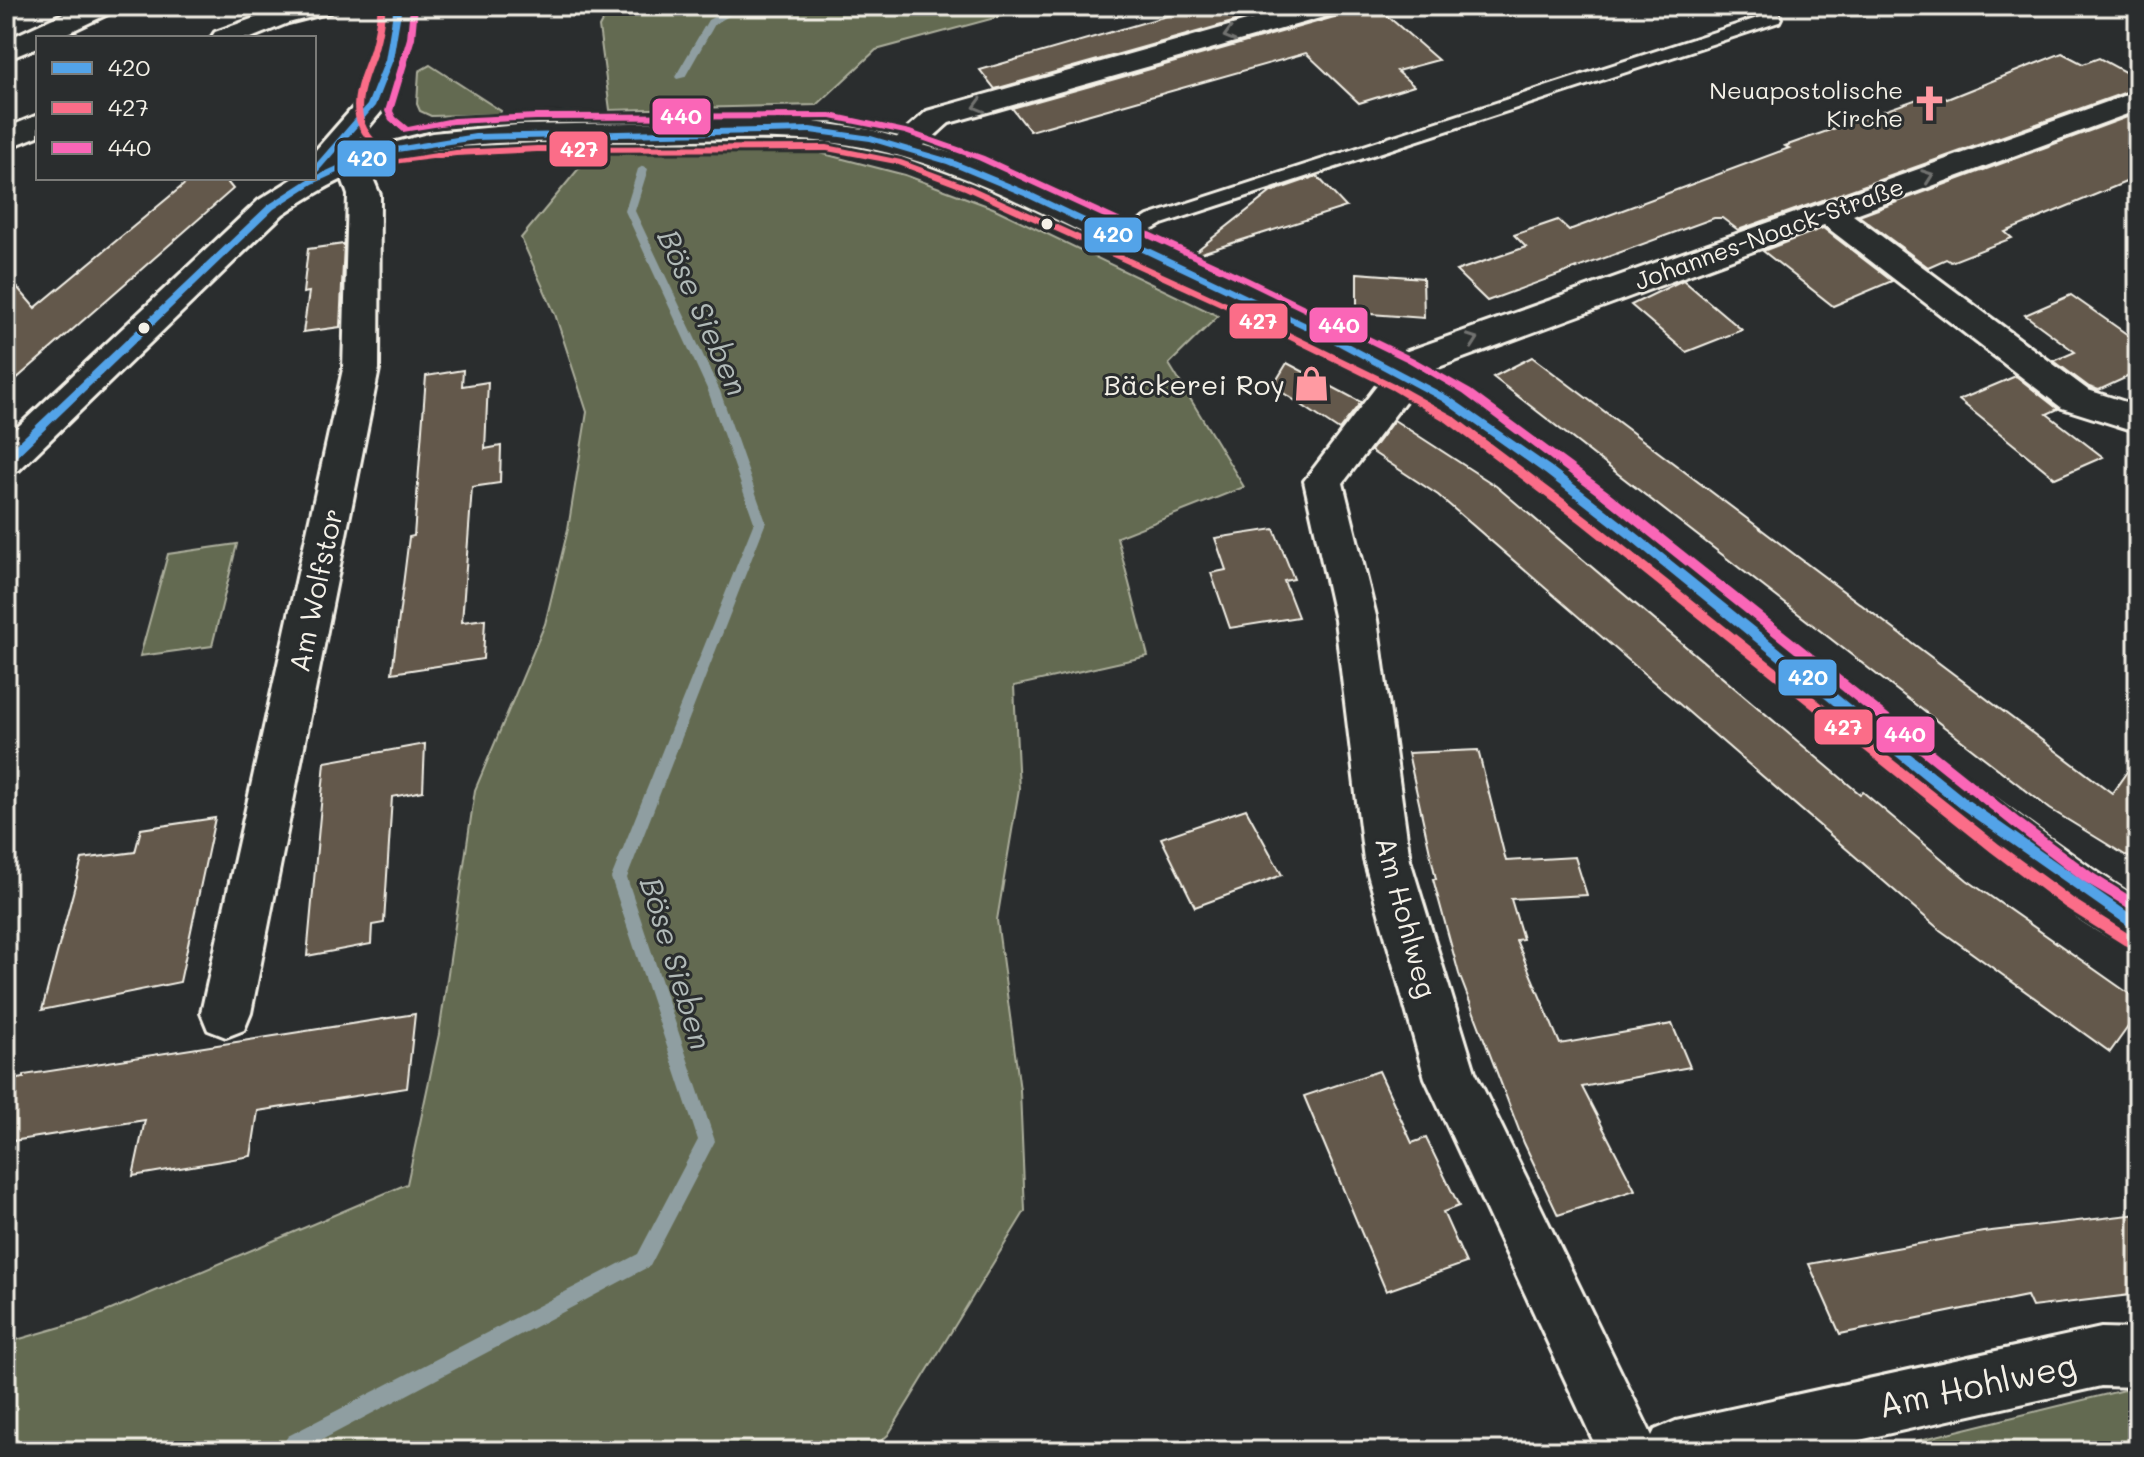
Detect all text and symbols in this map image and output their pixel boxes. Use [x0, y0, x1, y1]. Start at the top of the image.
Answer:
one-way arrow [1222, 26, 1236, 42]
legend [36, 36, 316, 180]
text: 420 [108, 51, 150, 82]
place label: Neuapostolische Kirche [1709, 74, 1903, 133]
church icon: Neuapostolische Kirche [1910, 84, 1948, 122]
text: 427 [108, 91, 149, 122]
line badge: 440 [651, 97, 712, 136]
one-way arrow [972, 97, 986, 113]
text: 440 [660, 101, 702, 130]
line badge: 427 [548, 130, 609, 168]
text: 440 [108, 131, 151, 162]
text: 427 [560, 134, 598, 163]
line badge: 420 [336, 139, 397, 178]
text: 420 [347, 143, 387, 172]
one-way arrow [1920, 169, 1934, 185]
street label: Johannes-Noack-Straße [1630, 170, 1908, 296]
unlabelled marker [1039, 216, 1055, 232]
line badge: 420 [1083, 216, 1143, 254]
text: 420 [1093, 219, 1133, 248]
water label: Böse Sieben [650, 223, 758, 401]
line badge: 427 [1228, 302, 1289, 340]
text: 427 [1239, 306, 1277, 335]
line badge: 440 [1308, 306, 1369, 344]
text: 440 [1318, 310, 1360, 339]
unlabelled marker [136, 320, 152, 336]
one-way arrow [1465, 334, 1479, 350]
shop icon: Bäckerei Roy [1292, 365, 1330, 403]
place label: Bäckerei Roy [1103, 366, 1285, 402]
street label: Am Wolfstor [280, 505, 350, 675]
line badge: 420 [1777, 658, 1838, 697]
text: 420 [1788, 662, 1828, 691]
line badge: 427 [1813, 708, 1874, 746]
text: 427 [1824, 712, 1862, 741]
line badge: 440 [1875, 715, 1936, 754]
text: 440 [1884, 719, 1926, 748]
street label: Am Hohlweg [1368, 832, 1446, 1002]
water label: Böse Sieben [632, 872, 722, 1054]
street label: Am Hohlweg [1874, 1341, 2080, 1427]

